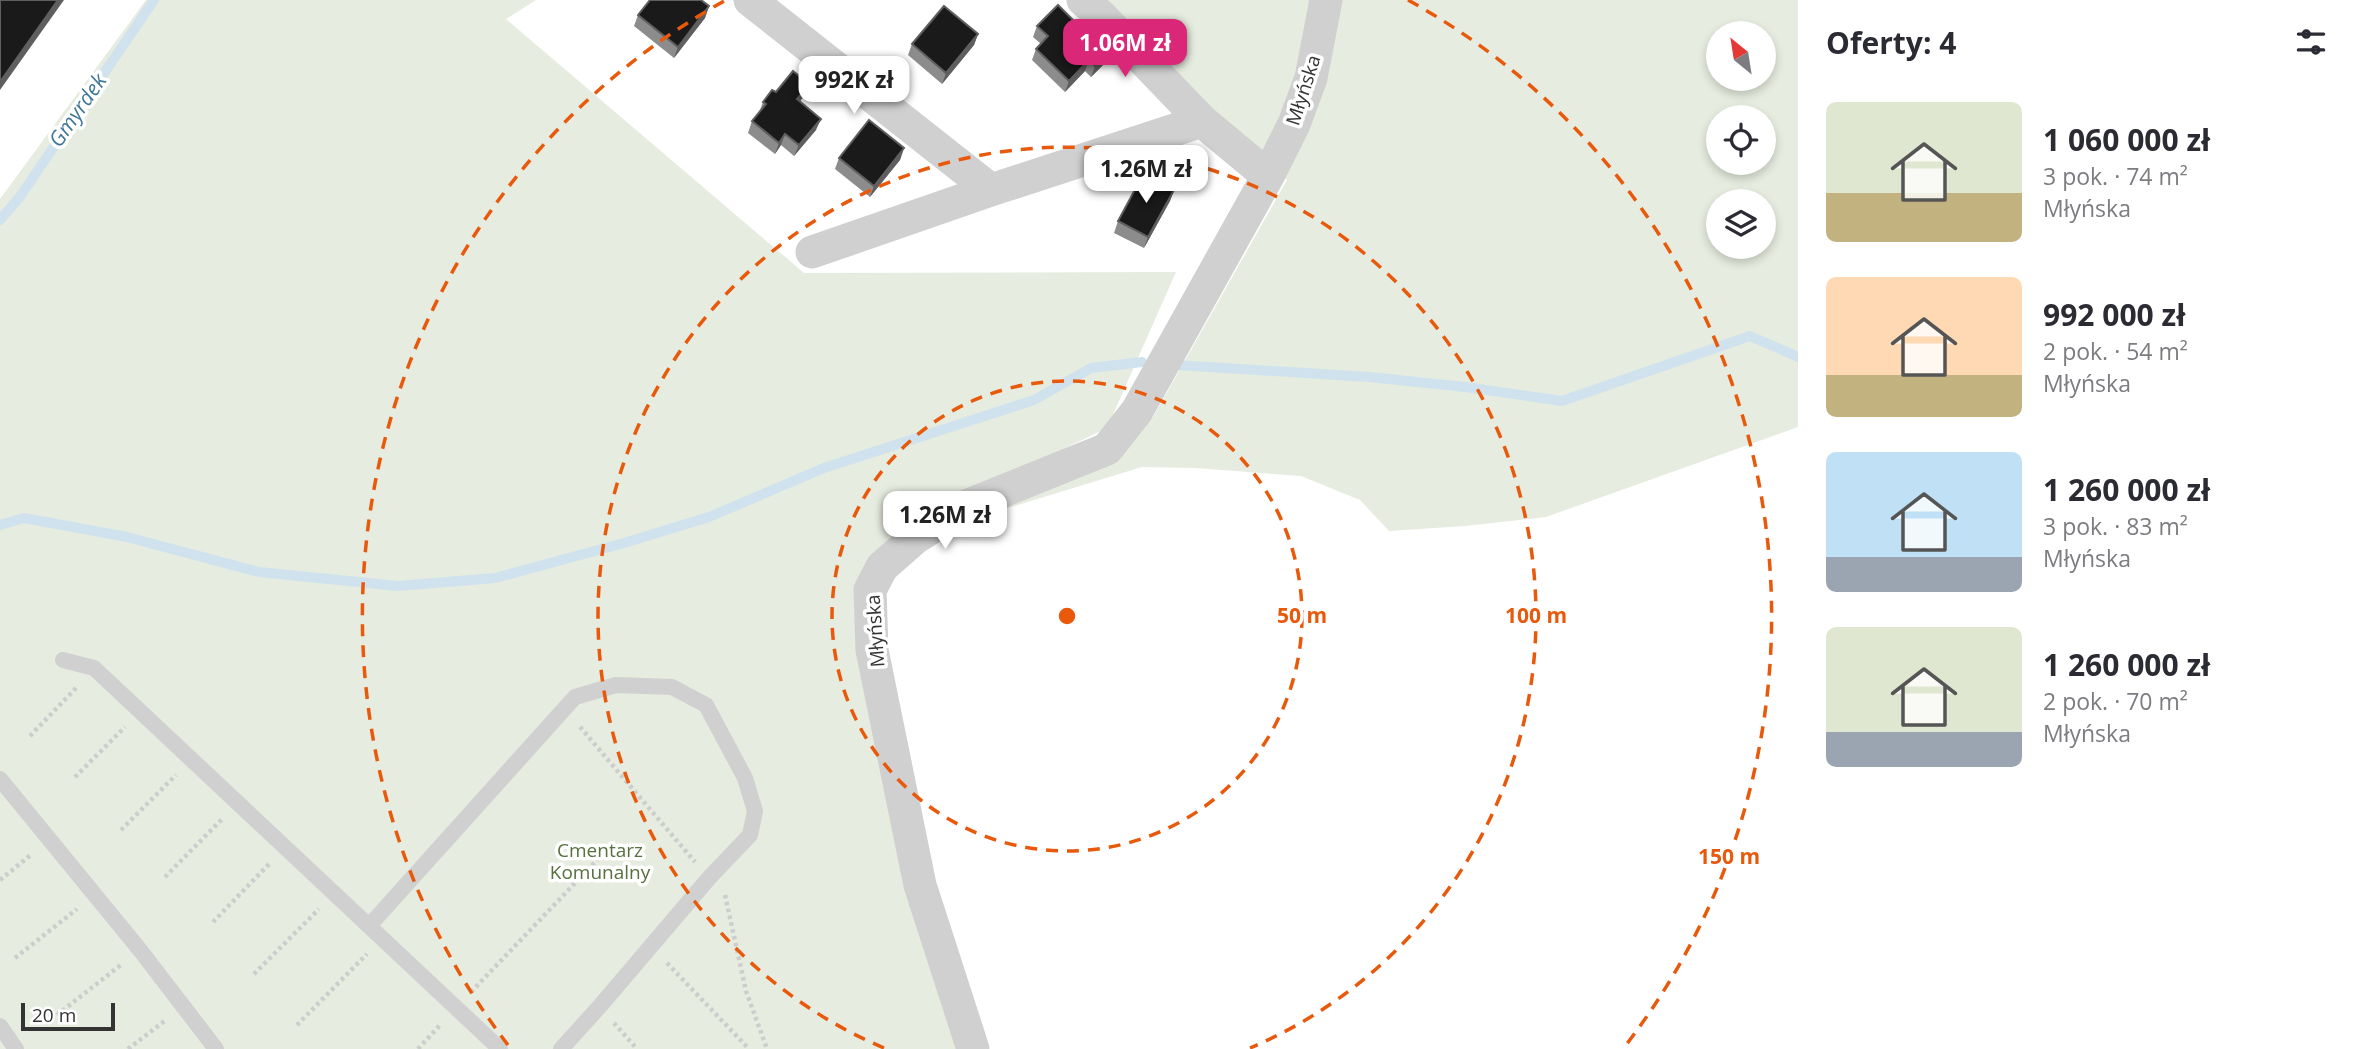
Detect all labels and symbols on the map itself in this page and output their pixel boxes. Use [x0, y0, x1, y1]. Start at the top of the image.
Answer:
pin: 1.06M zł [1053, 20, 1197, 79]
north arrow [1706, 21, 1776, 91]
street label: Młyńska [1279, 51, 1327, 129]
pin: 992K zł [789, 57, 919, 116]
water label: Gmyrdek [42, 67, 113, 152]
pin: 1.26M zł [1074, 146, 1218, 205]
pin: 1.26M zł [873, 491, 1017, 551]
street label: Młyńska [859, 594, 891, 668]
text: 50 m [1277, 601, 1327, 629]
text: 100 m [1505, 601, 1567, 629]
centre of rings [1055, 604, 1079, 628]
park label: Cmentarz Komunalny [550, 837, 651, 885]
text: 150 m [1698, 842, 1760, 870]
scale bar [21, 1000, 116, 1032]

